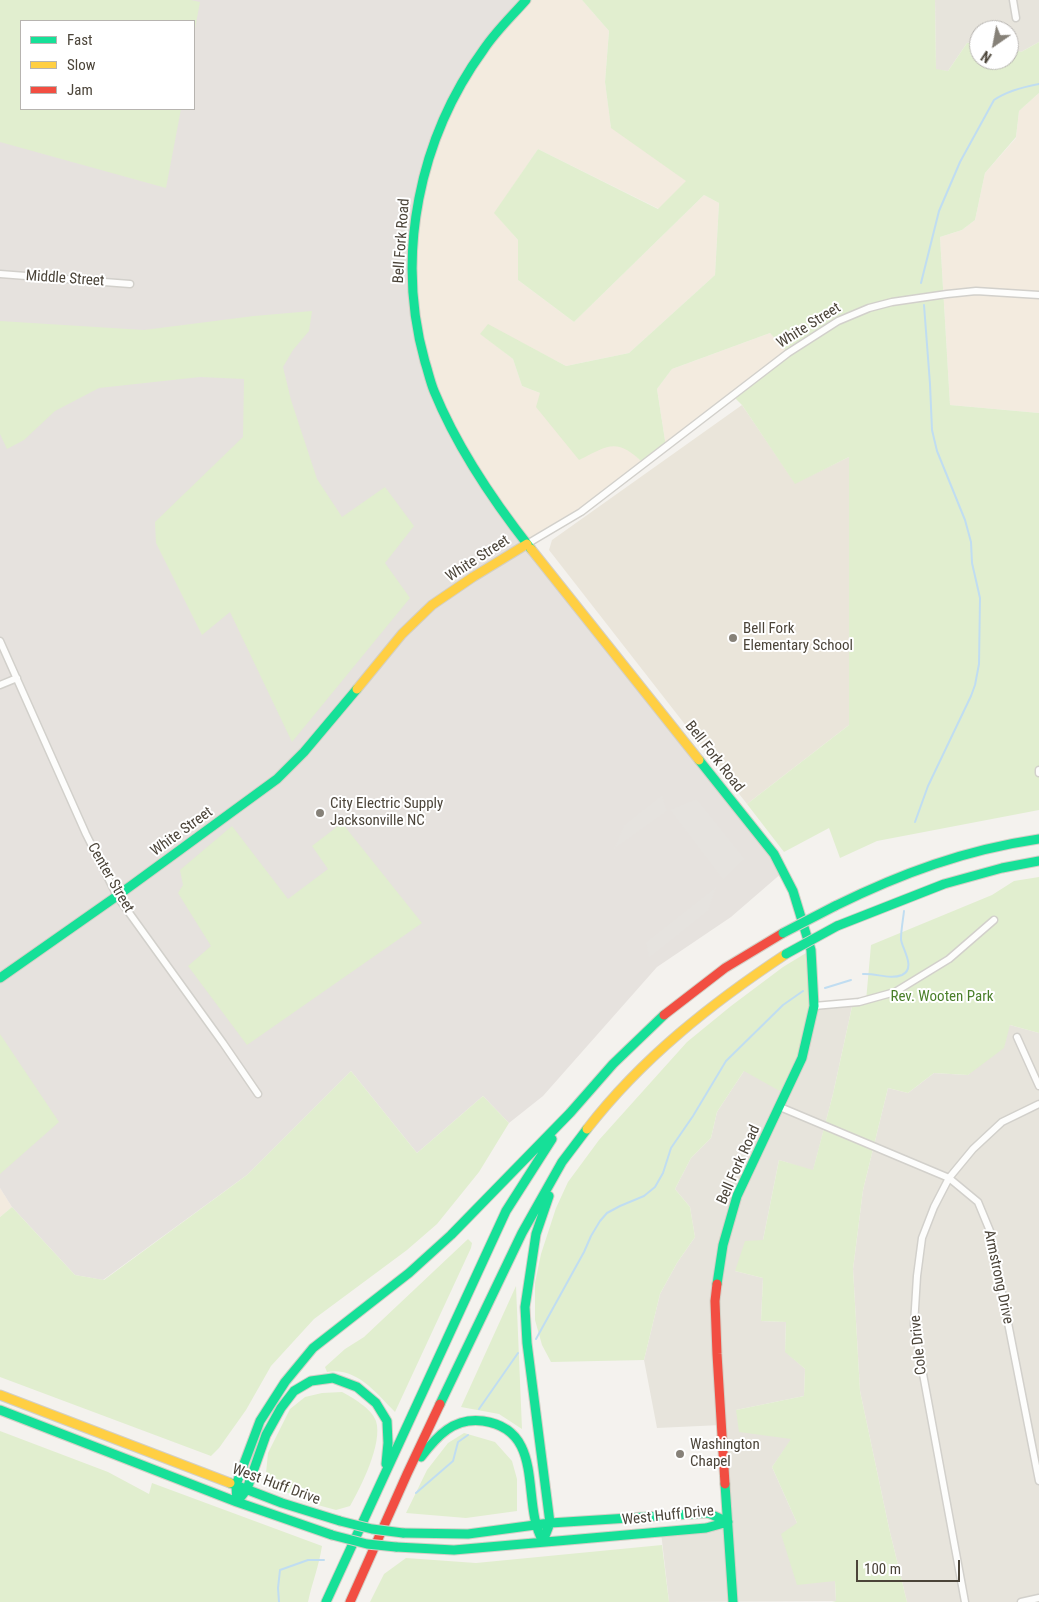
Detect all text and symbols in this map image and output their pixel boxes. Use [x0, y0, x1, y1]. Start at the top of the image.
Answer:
legend [20, 20, 195, 110]
north arrow [969, 20, 1019, 70]
text: Fast [67, 31, 92, 49]
text: N [978, 48, 994, 66]
text: Slow [67, 56, 96, 74]
text: Jam [67, 81, 93, 99]
street label: Bell Fork Road [390, 198, 414, 284]
street label: Middle Street [25, 267, 105, 291]
street label: White Street [774, 299, 844, 353]
street label: White Street [443, 532, 513, 586]
place label: Bell Fork Elementary School [743, 620, 853, 655]
marker: Bell Fork Elementary School [727, 632, 739, 644]
street label: Bell Fork Road [681, 718, 747, 796]
place label: City Electric Supply Jacksonville NC [330, 795, 443, 830]
street label: White Street [148, 804, 216, 860]
marker: City Electric Supply Jacksonville NC [314, 807, 326, 819]
street label: Center Street [83, 840, 137, 916]
park label: Rev. Wooten Park [890, 988, 994, 1006]
street label: Bell Fork Road [713, 1123, 765, 1207]
street label: Armstrong Drive [979, 1228, 1017, 1326]
street label: Cole Drive [907, 1314, 931, 1376]
place label: Washington Chapel [690, 1436, 760, 1471]
marker: Washington Chapel [674, 1448, 686, 1460]
street label: West Huff Drive [230, 1461, 322, 1509]
street label: West Huff Drive [621, 1502, 715, 1530]
scale bar [859, 1550, 963, 1582]
text: 100 m [864, 1560, 901, 1578]

